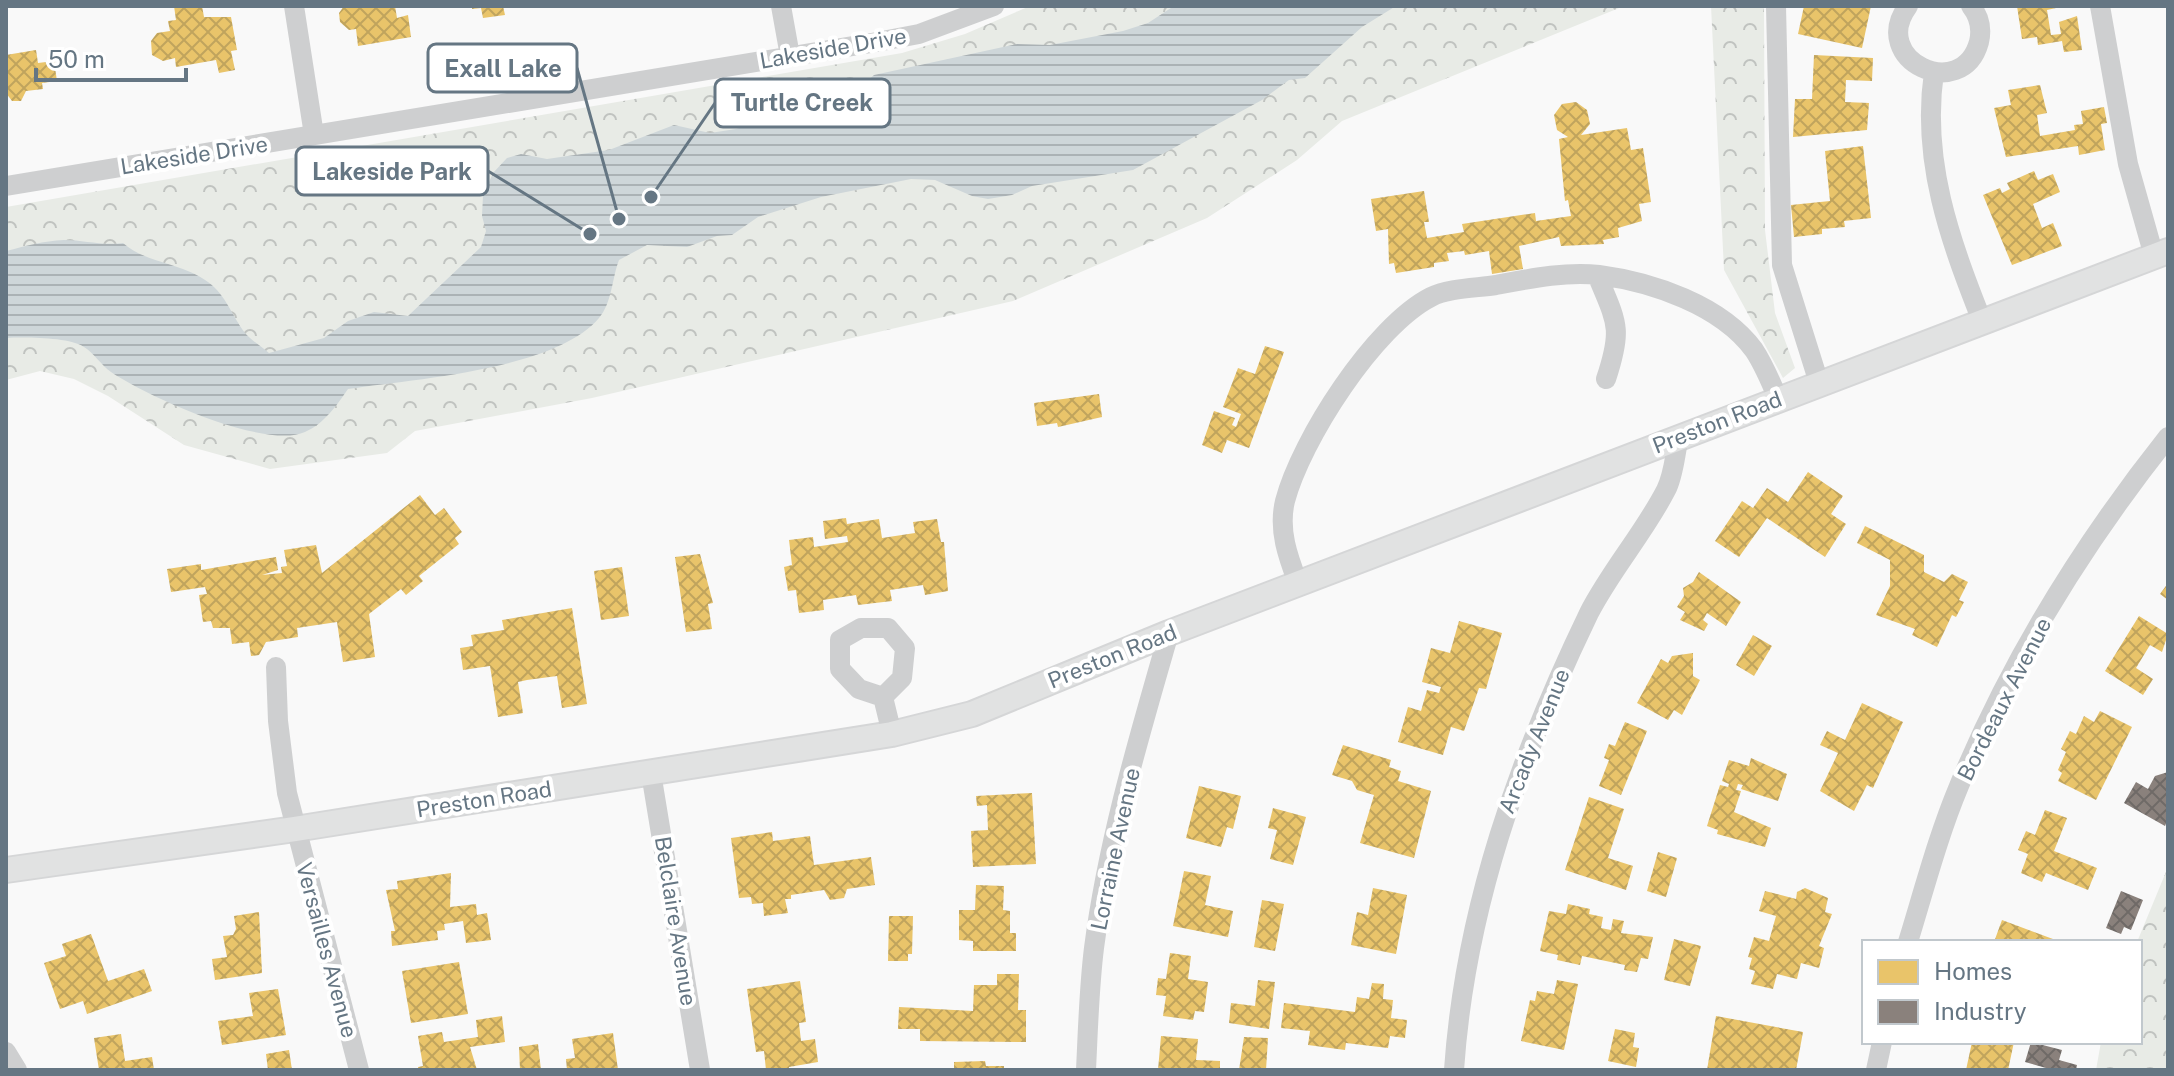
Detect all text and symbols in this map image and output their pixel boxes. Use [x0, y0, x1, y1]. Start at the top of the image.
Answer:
street label: Lakeside Drive [757, 22, 909, 74]
scale bar [36, 32, 186, 82]
callout: Exall Lake [428, 44, 577, 92]
text: 50 m [48, 45, 105, 73]
text: Exall Lake [444, 54, 562, 82]
callout: Turtle Creek [715, 79, 890, 127]
text: Turtle Creek [731, 88, 873, 116]
street label: Lakeside Drive [119, 131, 269, 179]
callout: Lakeside Park [296, 147, 488, 195]
text: Lakeside Park [312, 157, 472, 185]
street label: Preston Road [1649, 385, 1785, 459]
street label: Bordeaux Avenue [1952, 613, 2056, 785]
street label: Preston Road [1044, 618, 1180, 694]
street label: Arcady Avenue [1493, 665, 1575, 817]
street label: Lorraine Avenue [1085, 766, 1145, 932]
street label: Preston Road [415, 775, 553, 823]
street label: Belclaire Avenue [650, 834, 702, 1008]
street label: Versailles Avenue [291, 859, 363, 1041]
legend [1862, 940, 2142, 1044]
text: Homes [1934, 957, 2012, 985]
text: Industry [1934, 997, 2027, 1025]

